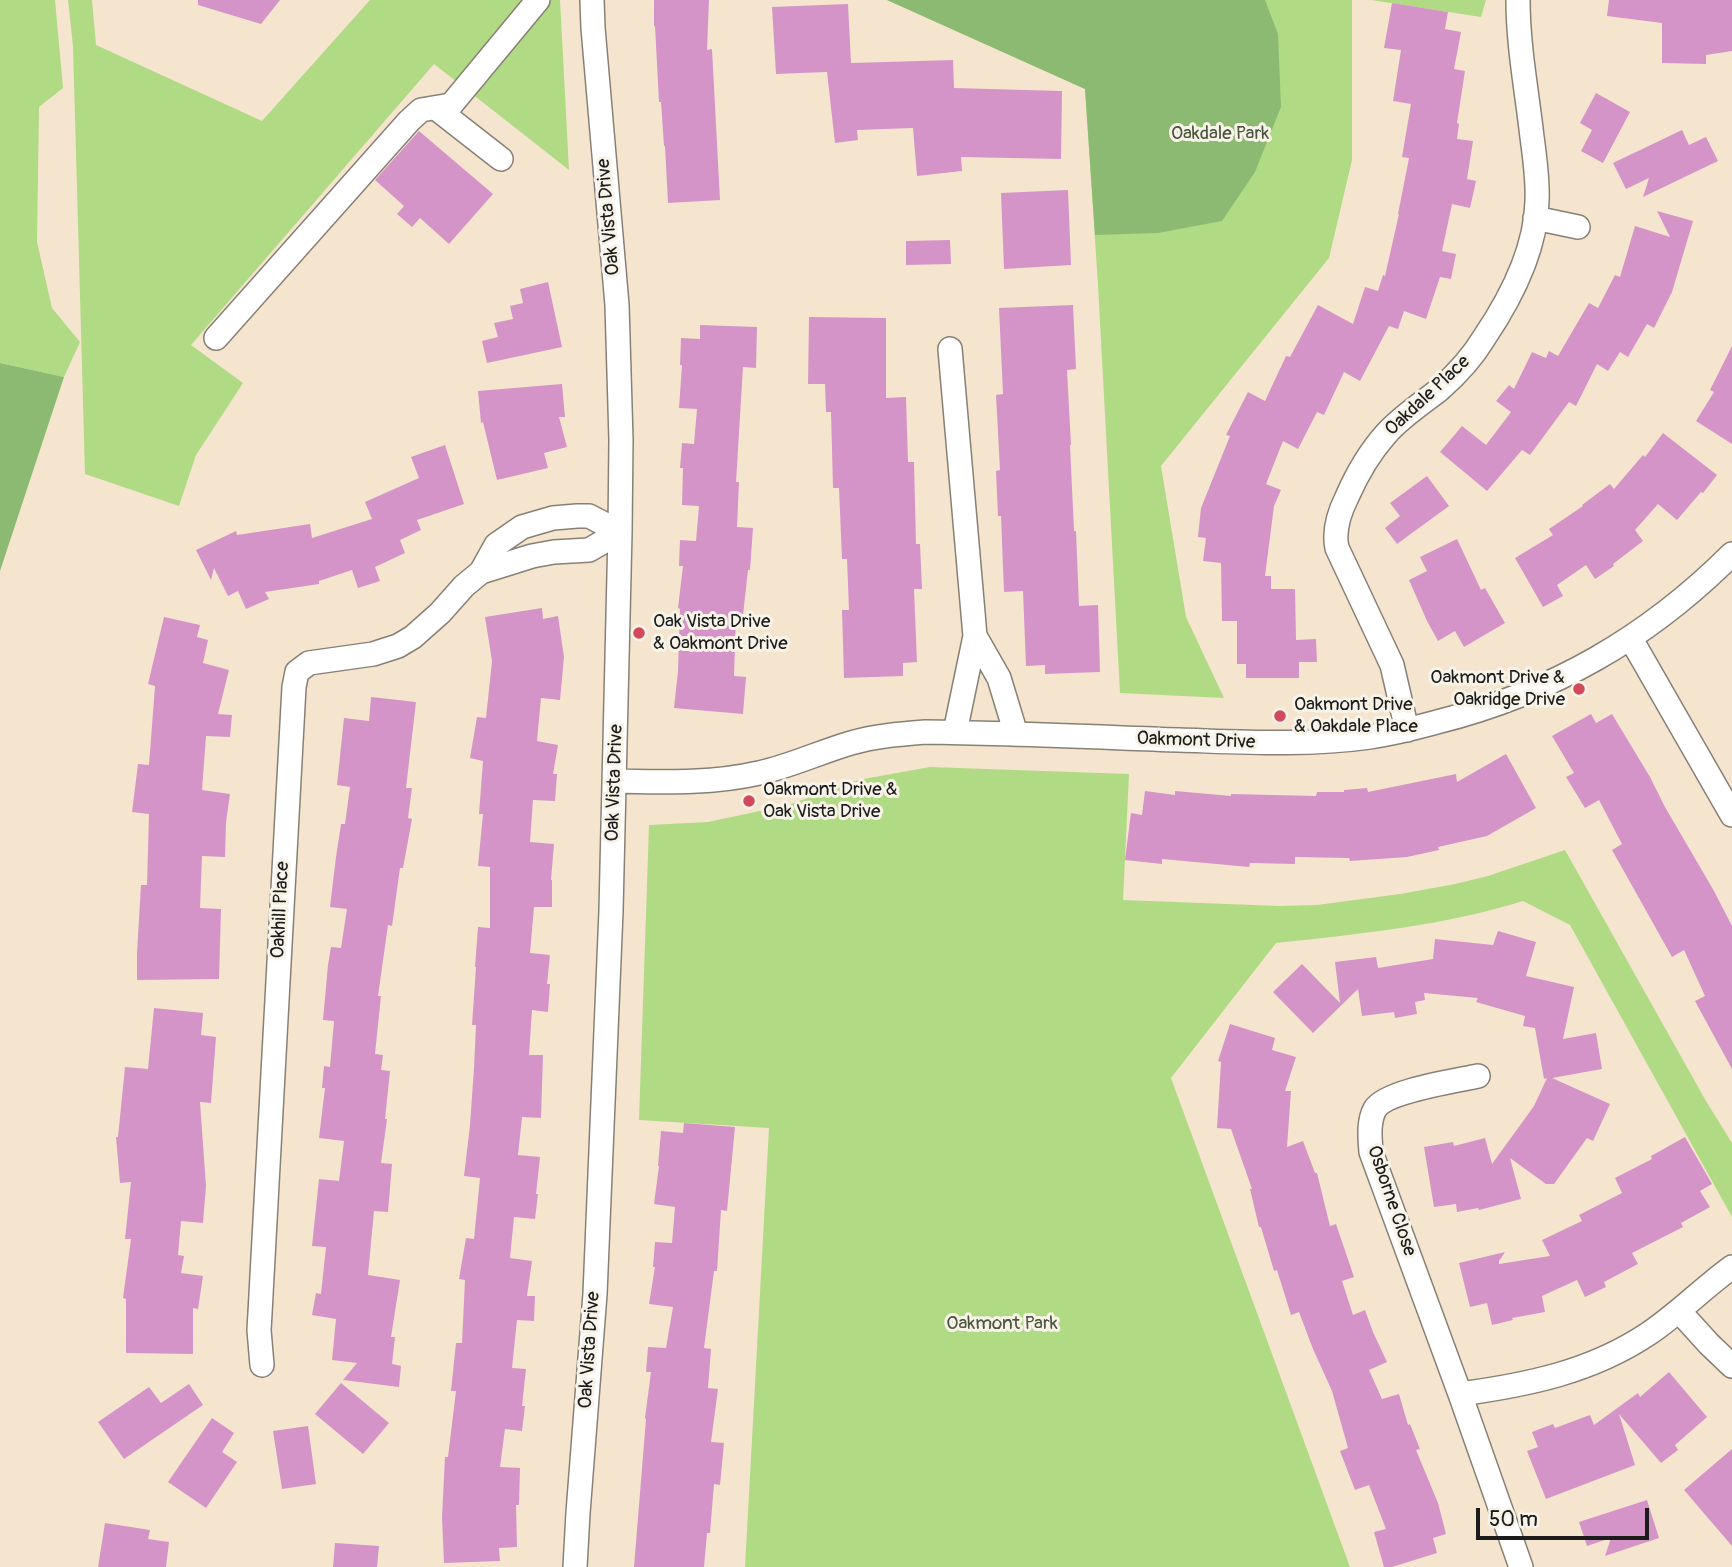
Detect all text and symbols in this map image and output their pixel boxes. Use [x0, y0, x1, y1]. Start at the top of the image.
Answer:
park label: Oakdale Park [1171, 123, 1269, 145]
street label: Oak Vista Drive [593, 158, 625, 276]
street label: Oakdale Place [1381, 351, 1475, 441]
place label: Oak Vista Drive & Oakmont Drive [653, 611, 788, 655]
marker: Oak Vista Drive & Oakmont Drive [631, 625, 647, 641]
place label: Oakmont Drive & Oakridge Drive [1430, 667, 1565, 711]
marker: Oakmont Drive & Oakridge Drive [1571, 681, 1587, 697]
place label: Oakmont Drive & Oakdale Place [1294, 694, 1418, 738]
marker: Oakmont Drive & Oakdale Place [1272, 708, 1288, 724]
street label: Oak Vista Drive [602, 724, 628, 842]
street label: Oakmont Drive [1136, 728, 1256, 754]
place label: Oakmont Drive & Oak Vista Drive [763, 779, 898, 823]
marker: Oakmont Drive & Oak Vista Drive [741, 793, 757, 809]
street label: Oakhill Place [267, 861, 295, 959]
street label: Osborne Close [1361, 1143, 1421, 1259]
street label: Oak Vista Drive [575, 1291, 605, 1409]
park label: Oakmont Park [946, 1313, 1058, 1335]
scale bar [1480, 1494, 1653, 1538]
text: 50 m [1489, 1506, 1538, 1533]

